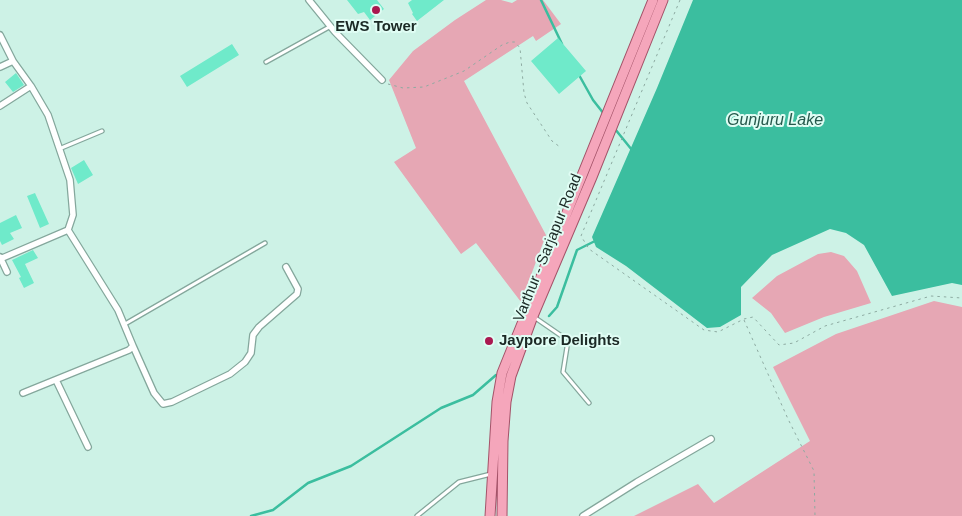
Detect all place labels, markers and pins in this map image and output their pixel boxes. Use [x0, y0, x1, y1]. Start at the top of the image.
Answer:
marker: EWS Tower [370, 4, 382, 16]
place label: EWS Tower [335, 18, 417, 36]
place label: Jaypore Delights [499, 332, 620, 350]
marker: Jaypore Delights [483, 335, 495, 347]

